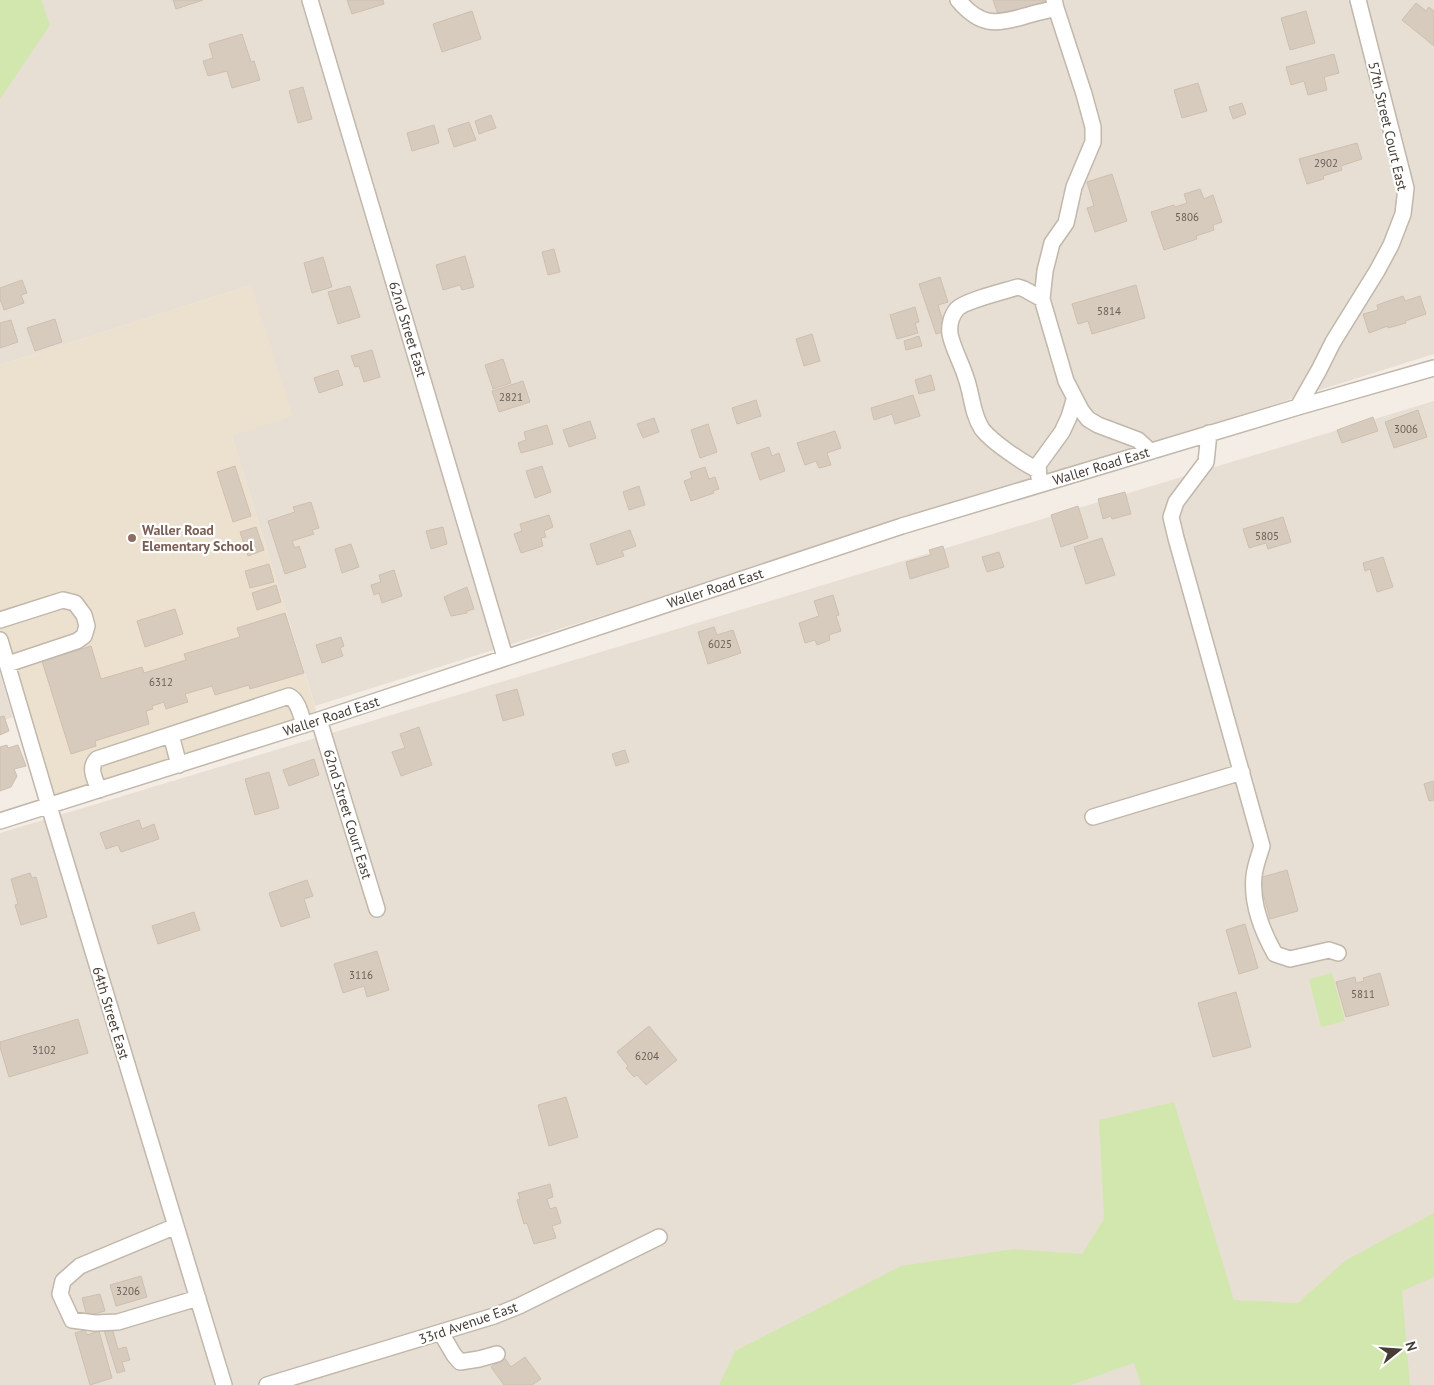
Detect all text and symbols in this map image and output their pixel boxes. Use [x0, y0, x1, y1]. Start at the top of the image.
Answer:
street label: 57th Street Court East [1364, 60, 1412, 193]
house number: 2902 [1314, 156, 1338, 170]
house number: 5806 [1175, 210, 1199, 224]
street label: 62nd Street East [385, 279, 431, 379]
house number: 5814 [1097, 304, 1121, 318]
house number: 2821 [499, 390, 523, 404]
house number: 3006 [1394, 422, 1418, 436]
street label: Waller Road East [1050, 443, 1152, 489]
place label: Waller Road Elementary School [142, 521, 254, 555]
house number: 5805 [1255, 529, 1279, 543]
marker: Waller Road Elementary School [126, 532, 138, 544]
street label: Waller Road East [665, 564, 766, 612]
house number: 6025 [708, 637, 732, 651]
house number: 6312 [149, 675, 173, 689]
street label: Waller Road East [281, 692, 382, 740]
street label: 62nd Street Court East [320, 747, 376, 881]
street label: 64th Street East [88, 964, 134, 1062]
house number: 3116 [349, 968, 373, 982]
house number: 5811 [1351, 987, 1375, 1001]
house number: 3102 [32, 1043, 56, 1057]
house number: 6204 [635, 1049, 659, 1063]
house number: 3206 [116, 1284, 140, 1298]
street label: 33rd Avenue East [416, 1298, 520, 1348]
north arrow [1374, 1325, 1424, 1375]
text: N [1401, 1339, 1421, 1353]

